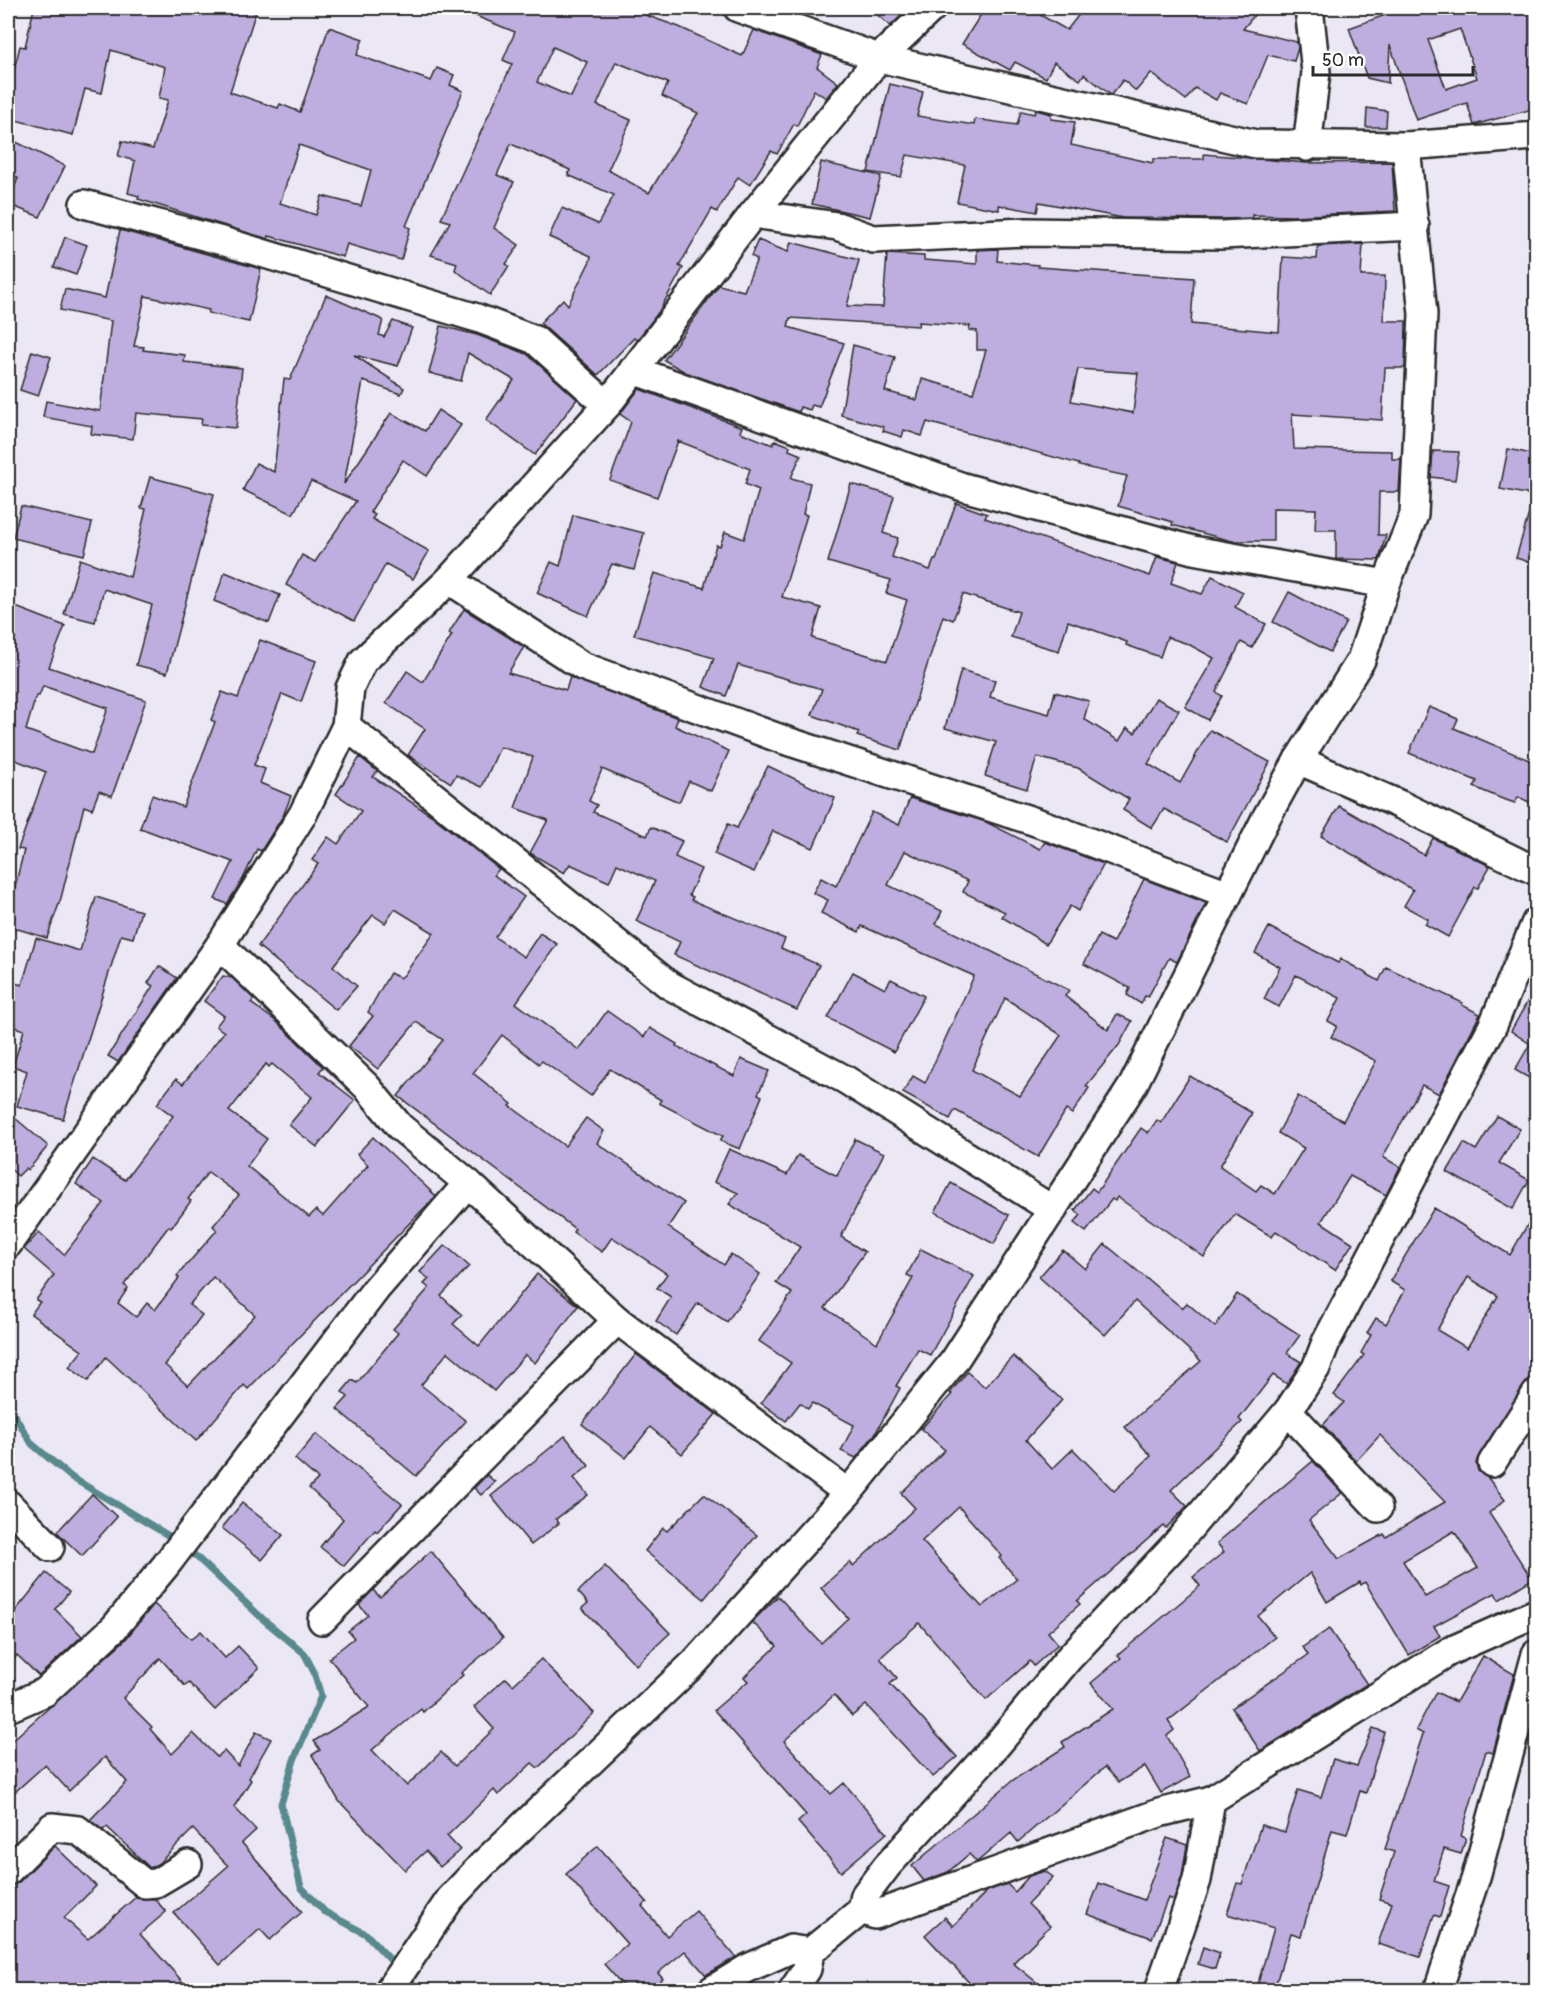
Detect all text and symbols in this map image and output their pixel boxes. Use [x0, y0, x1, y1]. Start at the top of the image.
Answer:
scale bar [1313, 39, 1474, 77]
text: 50 m [1322, 49, 1364, 72]

